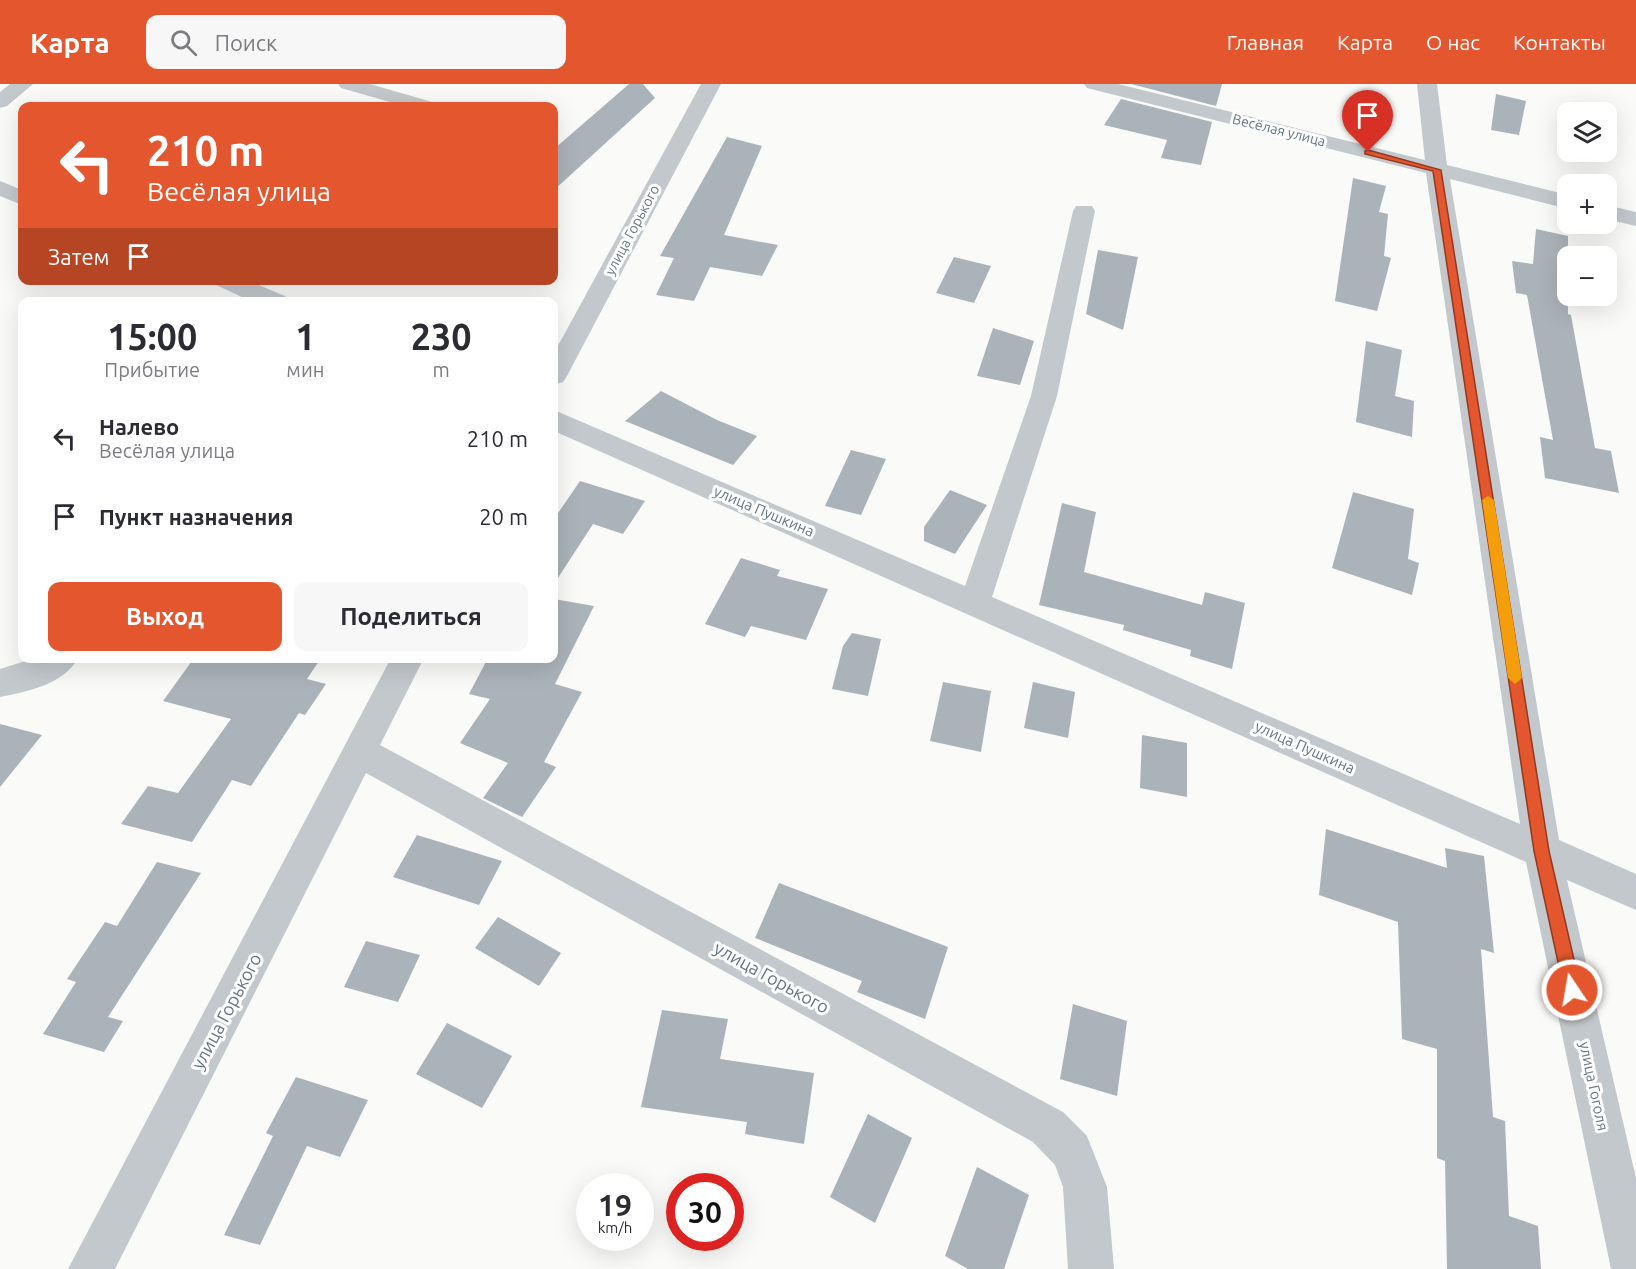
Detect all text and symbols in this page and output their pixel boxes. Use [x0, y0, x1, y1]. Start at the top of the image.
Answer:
search box [146, 15, 566, 69]
icon: search [167, 26, 200, 59]
text: Карта [30, 27, 110, 58]
text: Поиск [215, 30, 277, 55]
text: Главная [1227, 30, 1304, 54]
text: Карта [1337, 30, 1393, 54]
text: О нас [1426, 30, 1480, 54]
text: Контакты [1513, 30, 1606, 54]
pin [1342, 90, 1393, 152]
icon: arrive [1351, 99, 1384, 132]
map controls [1557, 102, 1617, 306]
button: layers [1557, 102, 1617, 162]
street label: Весёлая улица [1231, 111, 1327, 149]
icon: left [48, 126, 126, 204]
text: 210 m [147, 127, 264, 174]
button: + [1557, 174, 1617, 234]
text: Весёлая улица [147, 176, 331, 206]
street label: улица Горького [602, 182, 662, 278]
icon: arrive [122, 240, 155, 273]
text: Затем [48, 244, 110, 269]
button: − [1557, 246, 1617, 306]
text: 15:00 [107, 316, 197, 357]
text: 1 [295, 316, 316, 357]
text: 230 [411, 316, 472, 357]
text: Прибытие [104, 358, 200, 381]
text: мин [286, 358, 324, 381]
text: m [433, 358, 450, 381]
text: Налево [99, 414, 179, 439]
icon: left [48, 422, 81, 455]
text: 210 m [467, 426, 528, 451]
text: Весёлая улица [99, 439, 235, 462]
street label: улица Пушкина [711, 482, 817, 540]
icon: arrive [48, 500, 81, 533]
text: Пункт назначения [99, 504, 293, 529]
text: 20 m [479, 504, 528, 529]
button: Выход [48, 582, 282, 651]
button: Поделиться [294, 582, 528, 651]
street label: улица Пушкина [1253, 717, 1357, 777]
street label: улица Горького [711, 937, 833, 1017]
street label: улица Горького [187, 950, 265, 1072]
position arrow [1540, 958, 1604, 1022]
street label: улица Гоголя [1576, 1040, 1612, 1132]
speed limit sign: 30 [666, 1173, 744, 1251]
text: 19 [598, 1188, 632, 1222]
text: km/h [598, 1219, 632, 1236]

